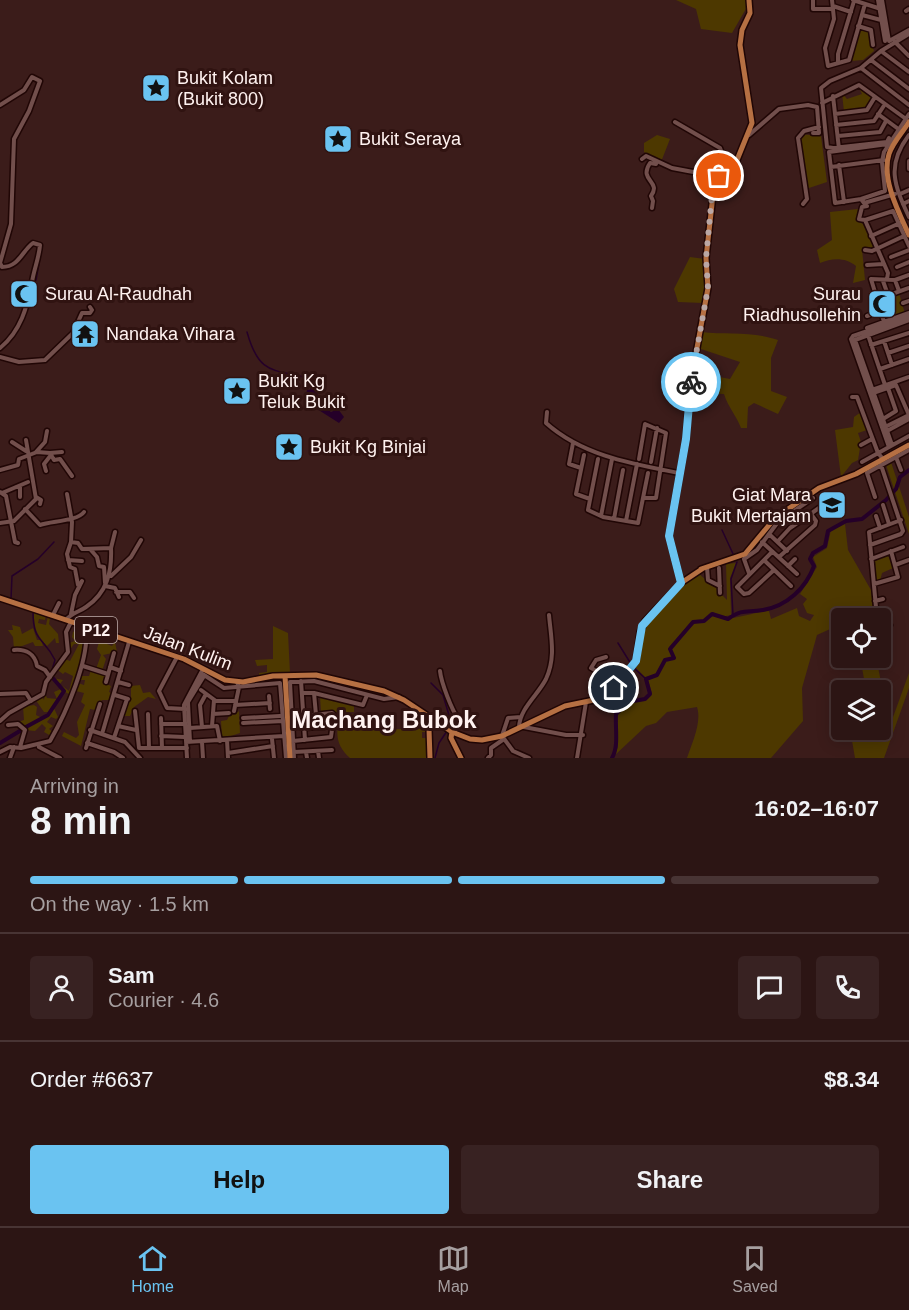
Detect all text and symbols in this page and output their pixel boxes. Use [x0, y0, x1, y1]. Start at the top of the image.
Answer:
place label: Bukit Kolam (Bukit 800) [177, 68, 273, 109]
place icon: Bukit Kolam (Bukit 800) [140, 72, 172, 104]
place icon: Bukit Seraya [322, 123, 354, 155]
place label: Bukit Seraya [359, 129, 462, 149]
pin [693, 150, 744, 201]
icon: bag [702, 159, 735, 192]
mosque icon: Surau Al-Raudhah [8, 278, 40, 310]
place label: Surau Al-Raudhah [45, 284, 192, 304]
place label: Surau Riadhusollehin [743, 284, 861, 325]
mosque icon: Surau Riadhusollehin [866, 288, 898, 320]
temple icon: Nandaka Vihara [69, 318, 101, 350]
place label: Nandaka Vihara [106, 324, 236, 344]
courier [661, 352, 721, 412]
icon: bike [675, 366, 708, 399]
place label: Bukit Kg Teluk Bukit [258, 371, 345, 412]
place icon: Bukit Kg Teluk Bukit [221, 375, 253, 407]
place icon: Bukit Kg Binjai [273, 431, 305, 463]
place label: Bukit Kg Binjai [310, 437, 426, 457]
place label: Giat Mara Bukit Mertajam [691, 485, 812, 526]
school or university icon: Giat Mara Bukit Mertajam [816, 489, 848, 521]
map controls [831, 608, 891, 740]
button: locate [831, 608, 891, 668]
road number: P12 [75, 617, 117, 643]
street label: Jalan Kulim [141, 622, 235, 674]
pin [588, 662, 639, 713]
icon: home [597, 671, 630, 704]
button: layers [831, 680, 891, 740]
district label: Machang Bubok [291, 706, 477, 733]
text: Arriving in [30, 775, 119, 797]
text: 16:02–16:07 [754, 796, 879, 821]
text: 8 min [30, 799, 132, 842]
text: On the way · 1.5 km [30, 893, 209, 915]
button: person [30, 956, 93, 1019]
button: chat [738, 956, 801, 1019]
button: phone [816, 956, 879, 1019]
text: Sam [108, 963, 154, 988]
text: Courier · 4.6 [108, 989, 219, 1011]
text: Order #6637 [30, 1067, 154, 1092]
text: $8.34 [824, 1067, 879, 1092]
button: Help [30, 1145, 449, 1214]
button: Share [461, 1145, 879, 1214]
tab: Home [131, 1242, 174, 1296]
tab: Map [437, 1242, 470, 1296]
tab: Saved [732, 1242, 778, 1296]

